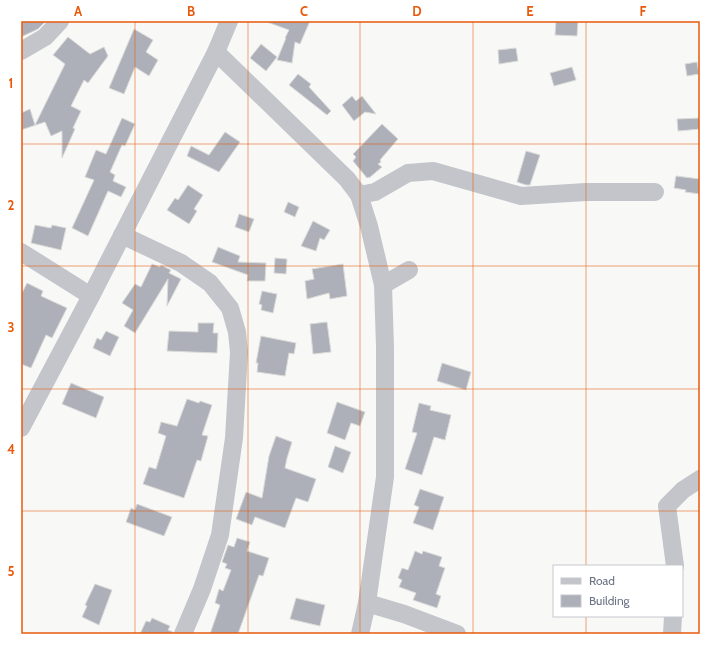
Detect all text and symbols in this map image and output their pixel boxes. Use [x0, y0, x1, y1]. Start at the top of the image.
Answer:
text: A [74, 3, 83, 19]
text: B [187, 3, 195, 19]
text: C [300, 3, 308, 19]
text: D [412, 3, 422, 19]
text: E [526, 3, 534, 19]
text: F [640, 3, 647, 19]
text: 1 [9, 75, 13, 91]
text: 2 [8, 197, 15, 213]
text: 3 [7, 319, 15, 335]
text: 4 [7, 441, 15, 457]
text: 5 [8, 563, 15, 579]
legend [553, 565, 683, 617]
text: Road [589, 573, 615, 588]
text: Building [589, 593, 631, 608]

